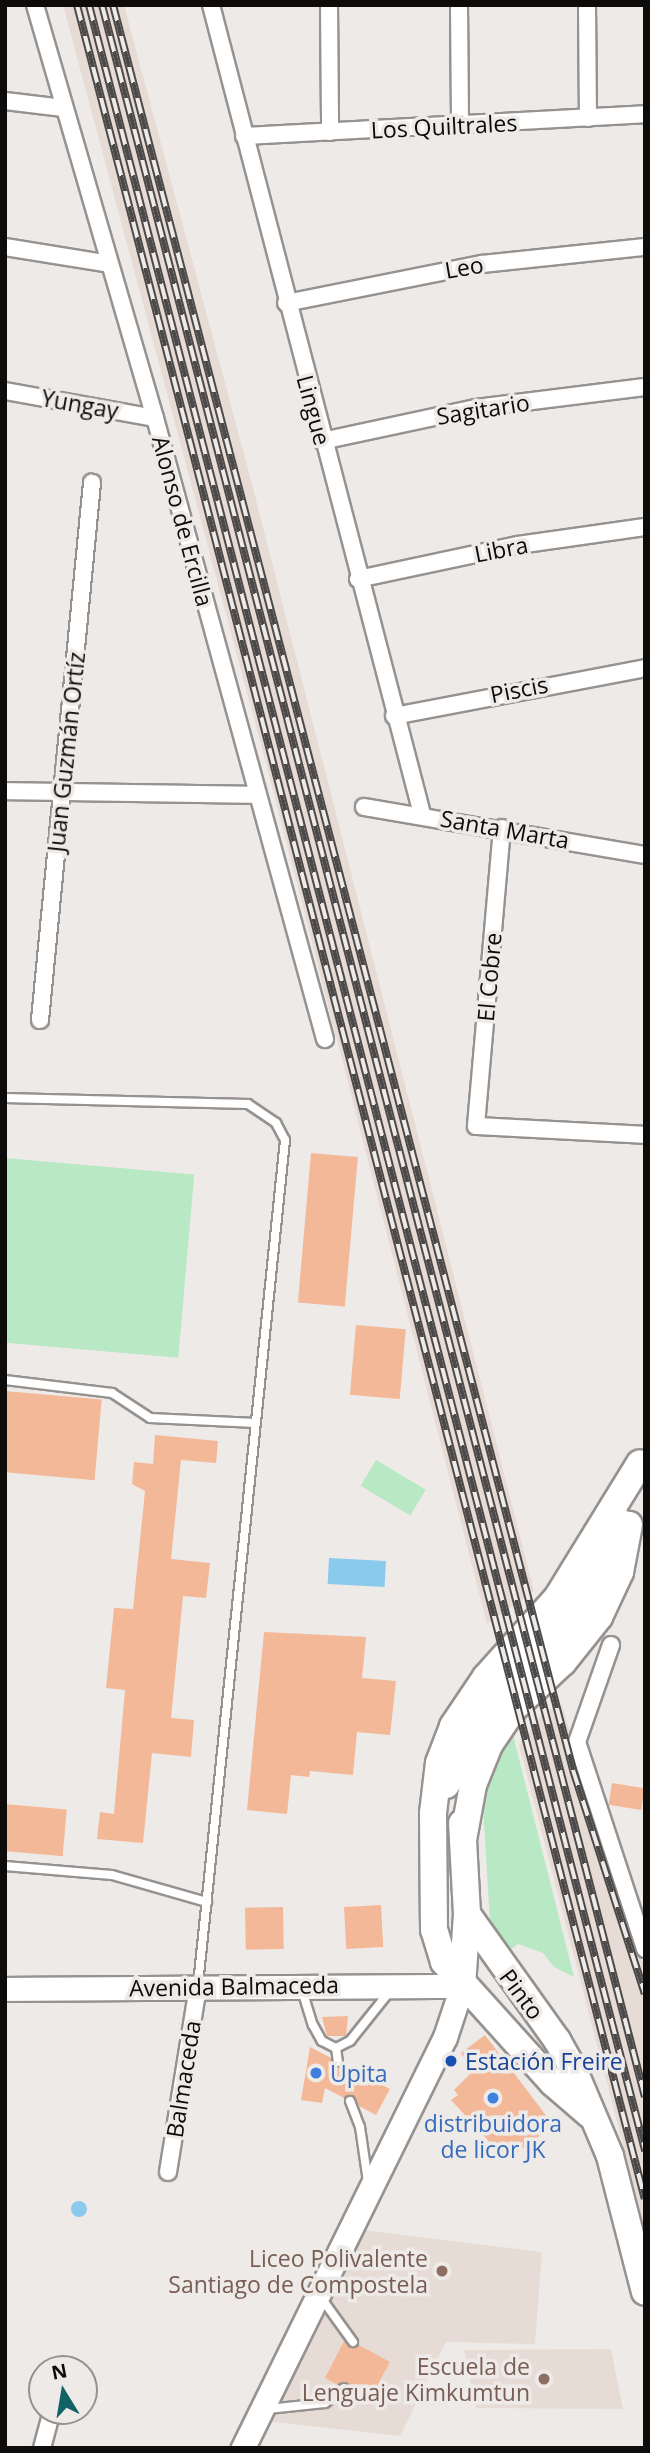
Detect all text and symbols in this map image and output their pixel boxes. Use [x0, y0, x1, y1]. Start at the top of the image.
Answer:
street label: Los Quiltrales [370, 108, 518, 144]
street label: Leo [443, 250, 485, 284]
street label: Lingue [291, 372, 337, 448]
street label: Yungay [39, 384, 121, 424]
street label: Sagitario [435, 388, 531, 430]
street label: Alonso de Ercilla [147, 433, 219, 609]
street label: Libra [472, 530, 530, 568]
street label: Juan Guzmán Ortíz [42, 651, 90, 853]
street label: Piscis [488, 670, 550, 708]
street label: Santa Marta [438, 804, 572, 854]
street label: El Cobre [471, 931, 507, 1023]
street label: Pinto [494, 1963, 550, 2025]
street label: Avenida Balmaceda [129, 1970, 339, 2002]
street label: Balmaceda [160, 2018, 206, 2140]
place label: Estación Freire [465, 2047, 623, 2075]
marker: Estación Freire [443, 2053, 459, 2069]
place label: Upita [330, 2059, 388, 2087]
marker: Upita [308, 2065, 324, 2081]
marker: distribuidora de licor JK [485, 2090, 501, 2106]
place label: distribuidora de licor JK [424, 2109, 562, 2163]
place label: Liceo Polivalente Santiago de Compostela [168, 2244, 428, 2298]
marker: Liceo Polivalente Santiago de Compostela [434, 2263, 450, 2279]
place label: Escuela de Lenguaje Kimkumtun [302, 2352, 530, 2406]
north arrow [28, 2355, 98, 2425]
text: N [49, 2357, 69, 2386]
marker: Escuela de Lenguaje Kimkumtun [536, 2371, 552, 2387]

